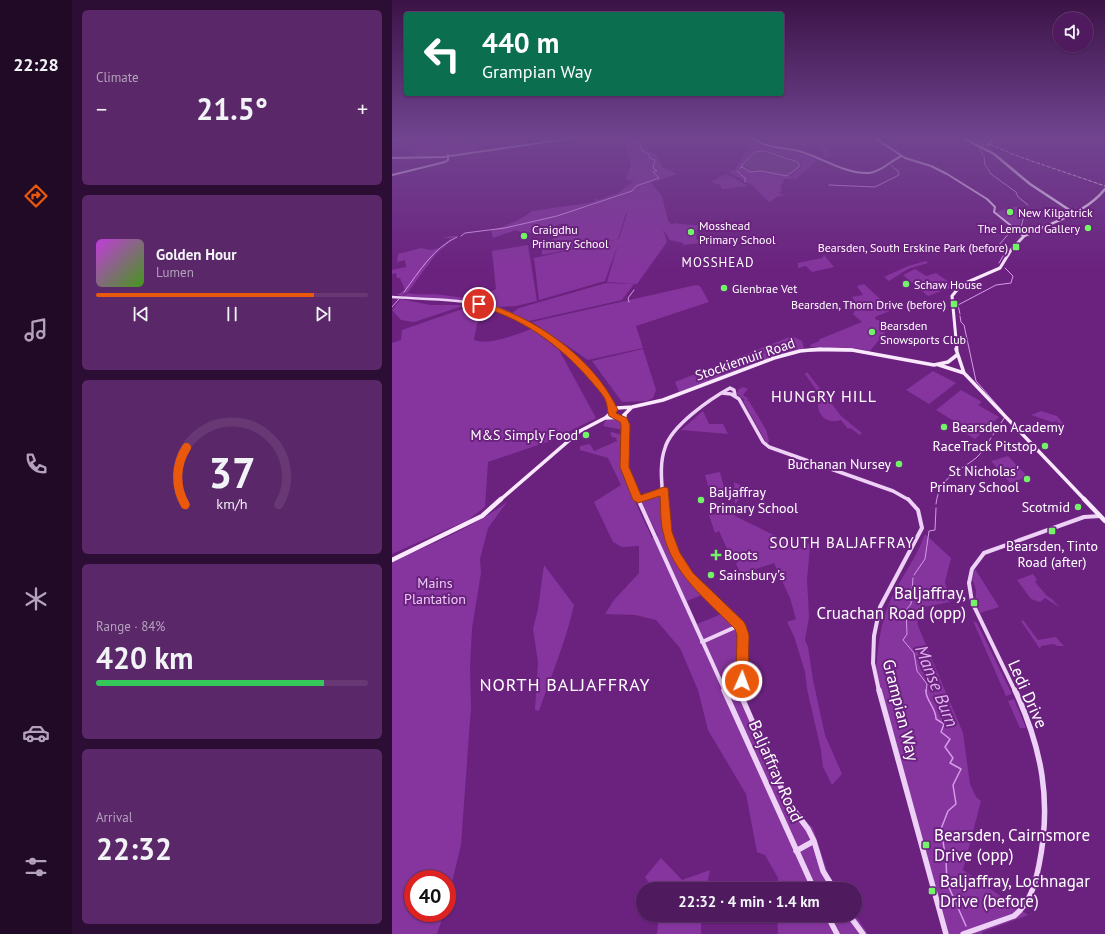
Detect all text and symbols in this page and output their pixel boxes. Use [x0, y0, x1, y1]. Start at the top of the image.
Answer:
map controls [1053, 12, 1093, 52]
button: sound [1053, 12, 1093, 52]
text: 440 m [482, 24, 559, 61]
icon: left [416, 28, 468, 80]
text: 22:28 [13, 53, 59, 76]
text: Grampian Way [482, 60, 592, 83]
text: Climate [96, 69, 139, 86]
text: 21.5° [196, 89, 268, 128]
text: − [96, 95, 107, 123]
text: + [357, 95, 368, 123]
icon: directions [22, 182, 50, 210]
place label: New Kilpatrick [1018, 205, 1093, 220]
marker: New Kilpatrick [1005, 207, 1015, 217]
place label: Mosshead Primary School [699, 218, 776, 247]
place label: The Lemond Gallery [977, 221, 1080, 236]
place label: Craigdhu Primary School [532, 222, 609, 251]
marker: The Lemond Gallery [1083, 223, 1093, 233]
marker: Mosshead Primary School [686, 227, 696, 237]
marker: Craigdhu Primary School [519, 231, 529, 241]
place label: Bearsden, South Erskine Park (before) [818, 240, 1008, 255]
marker: Bearsden, South Erskine Park (before) [1011, 242, 1021, 252]
text: Golden Hour [156, 245, 236, 264]
district label: MOSSHEAD [682, 254, 754, 271]
text: Lumen [156, 264, 194, 281]
place label: Schaw House [914, 277, 982, 292]
marker: Schaw House [901, 279, 911, 289]
place label: Glenbrae Vet [732, 281, 797, 296]
marker: Glenbrae Vet [719, 283, 729, 293]
pin [462, 287, 496, 321]
icon: arrive [468, 293, 490, 315]
place label: Bearsden, Thorn Drive (before) [791, 297, 946, 312]
marker: Bearsden, Thorn Drive (before) [949, 299, 959, 309]
icon: previous [130, 303, 152, 325]
icon: pause [221, 303, 243, 325]
icon: next [312, 303, 334, 325]
icon: music [22, 316, 50, 344]
place label: Bearsden Snowsports Club [880, 318, 966, 347]
marker: Bearsden Snowsports Club [867, 327, 877, 337]
street label: Stockiemuir Road [693, 334, 797, 384]
district label: HUNGRY HILL [771, 386, 877, 406]
place label: Bearsden Academy [952, 418, 1065, 436]
marker: Bearsden Academy [939, 422, 949, 432]
place label: M&S Simply Food [471, 426, 578, 444]
marker: M&S Simply Food [581, 430, 591, 440]
place label: RaceTrack Pitstop [933, 437, 1037, 455]
marker: RaceTrack Pitstop [1040, 441, 1050, 451]
text: 37 [208, 446, 256, 499]
icon: phone [22, 450, 50, 478]
place label: Buchanan Nursey [787, 455, 891, 473]
marker: Buchanan Nursey [894, 459, 904, 469]
place label: St Nicholas' Primary School [930, 462, 1019, 496]
marker: St Nicholas' Primary School [1022, 474, 1032, 484]
place label: Baljaffray Primary School [709, 483, 798, 517]
text: km/h [216, 494, 248, 513]
marker: Baljaffray Primary School [696, 495, 706, 505]
place label: Scotmid [1022, 498, 1070, 516]
marker: Scotmid [1073, 502, 1083, 512]
marker: Bearsden, Tinto Road (after) [1047, 526, 1057, 536]
district label: SOUTH BALJAFFRAY [769, 533, 915, 552]
place label: Bearsden, Tinto Road (after) [1006, 537, 1098, 571]
place label: Boots [724, 546, 758, 564]
marker: Boots [711, 550, 721, 560]
place label: Sainsbury's [719, 566, 785, 584]
marker: Sainsbury's [706, 570, 716, 580]
park label: Mains Plantation [404, 574, 466, 608]
place label: Baljaffray, Cruachan Road (opp) [817, 582, 966, 624]
icon: climate [22, 585, 50, 613]
marker: Baljaffray, Cruachan Road (opp) [969, 598, 979, 608]
text: Range · 84% [96, 618, 165, 635]
text: 420 km [96, 638, 194, 677]
water label: Manse Burn [910, 642, 964, 730]
street label: Ledi Drive [1003, 656, 1053, 732]
street label: Grampian Way [878, 657, 924, 763]
position arrow [721, 660, 763, 702]
district label: NORTH BALJAFFRAY [479, 673, 651, 696]
street label: Baljaffray Road [744, 717, 808, 825]
icon: car [22, 719, 50, 747]
text: Arrival [96, 809, 132, 826]
place label: Bearsden, Cairnsmore Drive (opp) [934, 824, 1090, 866]
text: 22:32 [96, 829, 172, 868]
marker: Bearsden, Cairnsmore Drive (opp) [921, 840, 931, 850]
icon: filters [22, 853, 50, 881]
speed limit sign: 40 [404, 870, 456, 922]
place label: Baljaffray, Lochnagar Drive (before) [940, 870, 1090, 912]
marker: Baljaffray, Lochnagar Drive (before) [927, 886, 937, 896]
text: 22:32 · 4 min · 1.4 km [678, 892, 820, 911]

